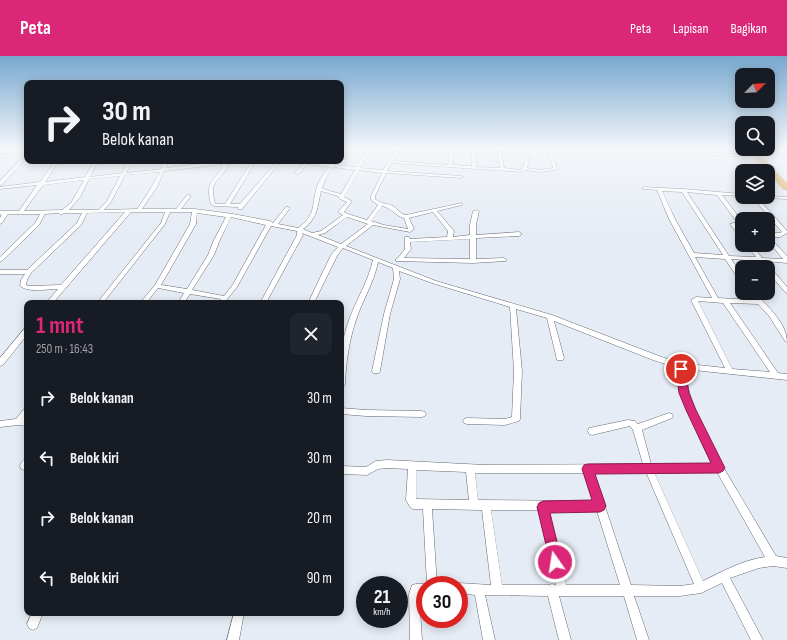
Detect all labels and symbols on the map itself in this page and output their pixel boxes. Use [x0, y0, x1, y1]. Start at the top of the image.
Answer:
north arrow [735, 68, 775, 108]
pin [664, 352, 698, 386]
position arrow [534, 541, 576, 583]
speed limit sign: 30 [416, 576, 468, 628]

